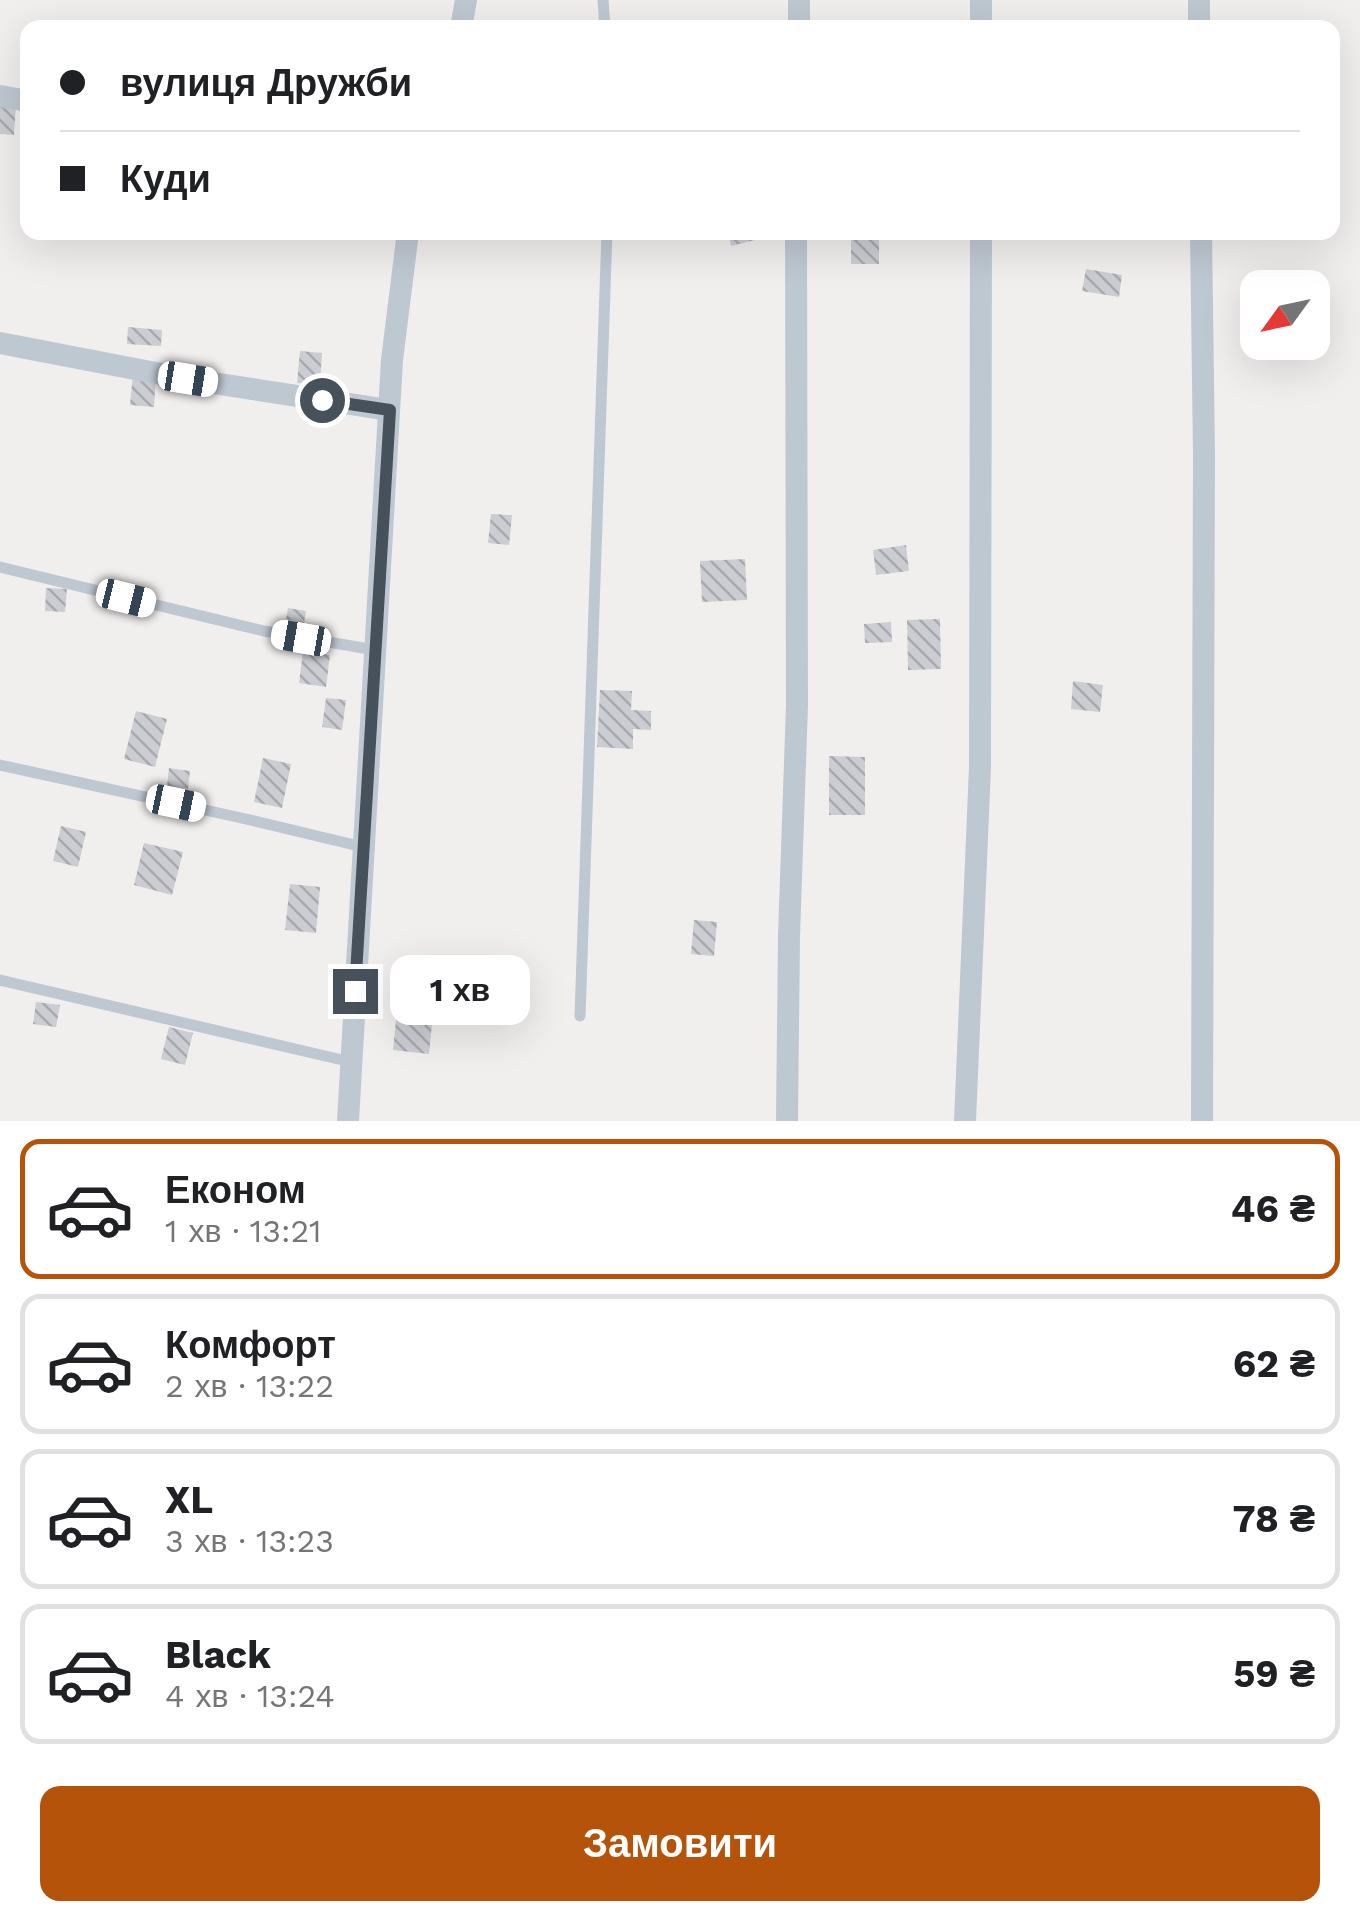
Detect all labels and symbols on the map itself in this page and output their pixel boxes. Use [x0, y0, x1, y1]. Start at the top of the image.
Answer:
north arrow [1240, 270, 1330, 360]
car [156, 359, 220, 399]
route start [300, 378, 345, 423]
car [93, 576, 159, 620]
car [269, 618, 333, 658]
car [144, 782, 208, 824]
callout: 1 хв [390, 956, 530, 1026]
route end [333, 969, 378, 1014]

